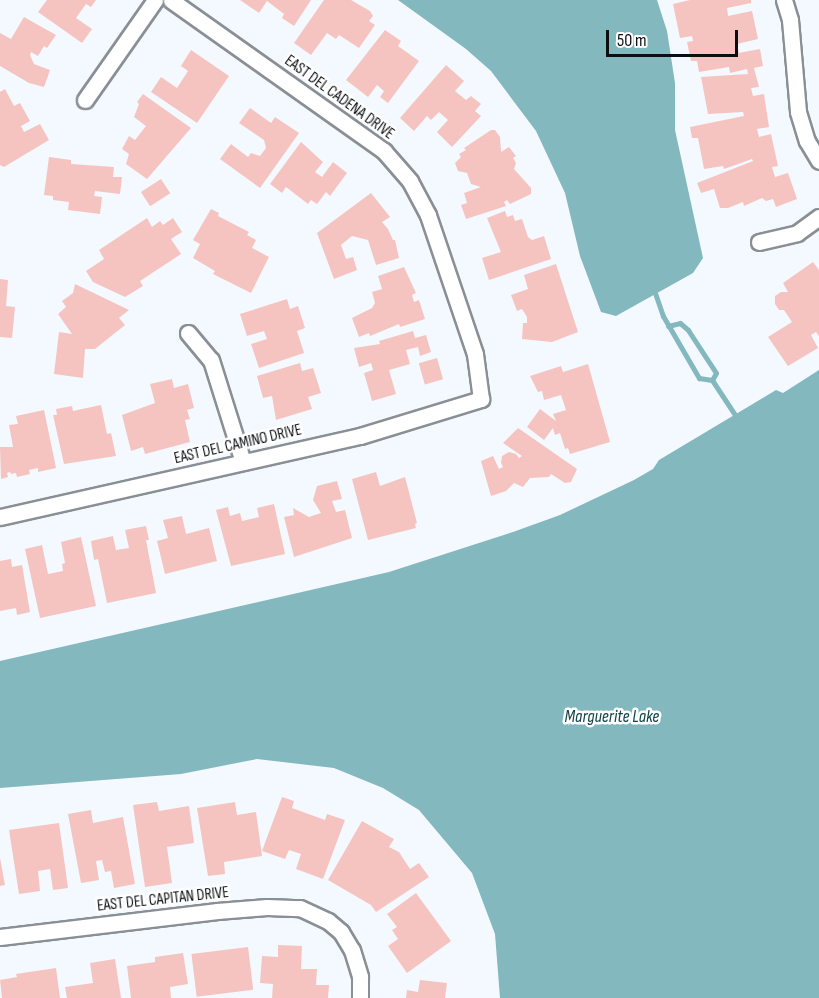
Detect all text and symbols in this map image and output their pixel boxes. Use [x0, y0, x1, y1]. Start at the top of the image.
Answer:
scale bar [609, 18, 741, 56]
text: 50 m [617, 30, 647, 51]
street label: EAST DEL CADENA DRIVE [280, 52, 398, 144]
street label: EAST DEL CAMINO DRIVE [172, 421, 304, 469]
water label: Marguerite Lake [565, 706, 659, 728]
street label: EAST DEL CAPITAN DRIVE [96, 884, 230, 916]

